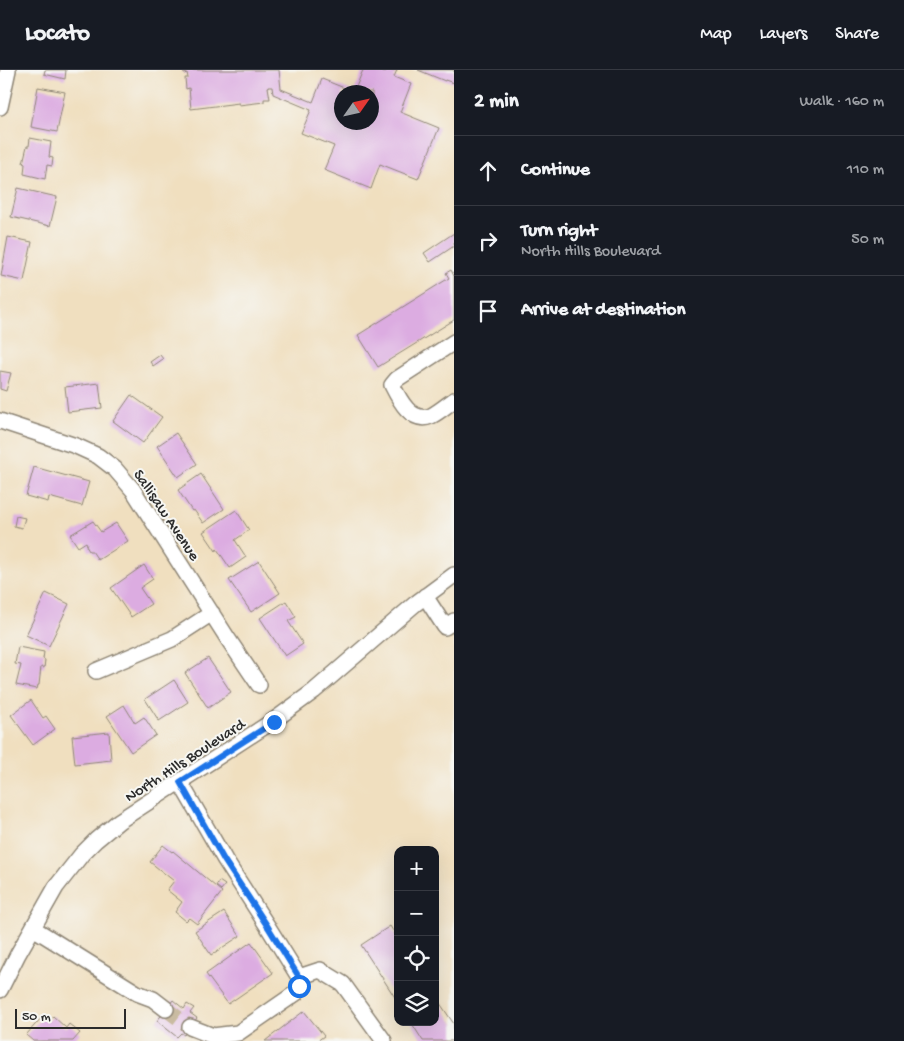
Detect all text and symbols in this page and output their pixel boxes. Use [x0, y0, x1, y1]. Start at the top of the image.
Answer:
text: Locato [25, 20, 90, 49]
text: Map [700, 24, 732, 45]
text: Layers [760, 24, 807, 45]
text: Share [835, 24, 879, 45]
north arrow [334, 85, 379, 130]
text: 2 min [474, 90, 519, 115]
text: Walk · 160 m [799, 93, 884, 112]
icon: ahead [474, 157, 502, 185]
text: Continue [521, 159, 590, 182]
text: 110 m [847, 161, 884, 180]
text: Turn right [521, 220, 597, 243]
icon: right [474, 227, 502, 255]
text: 50 m [851, 231, 884, 250]
text: North Hills Boulevard [521, 243, 660, 262]
icon: arrive [474, 297, 502, 325]
text: Arrive at destination [521, 299, 685, 322]
street label: Sallisaw Avenue [128, 467, 203, 566]
route end [263, 711, 286, 734]
street label: North Hills Boulevard [122, 715, 251, 808]
map controls [394, 846, 439, 1026]
button: + [394, 846, 439, 891]
button: − [394, 891, 439, 936]
button: locate [394, 936, 439, 981]
route start [288, 975, 311, 998]
button: layers [394, 981, 439, 1026]
scale bar [15, 1006, 126, 1029]
text: 50 m [22, 1009, 51, 1026]

